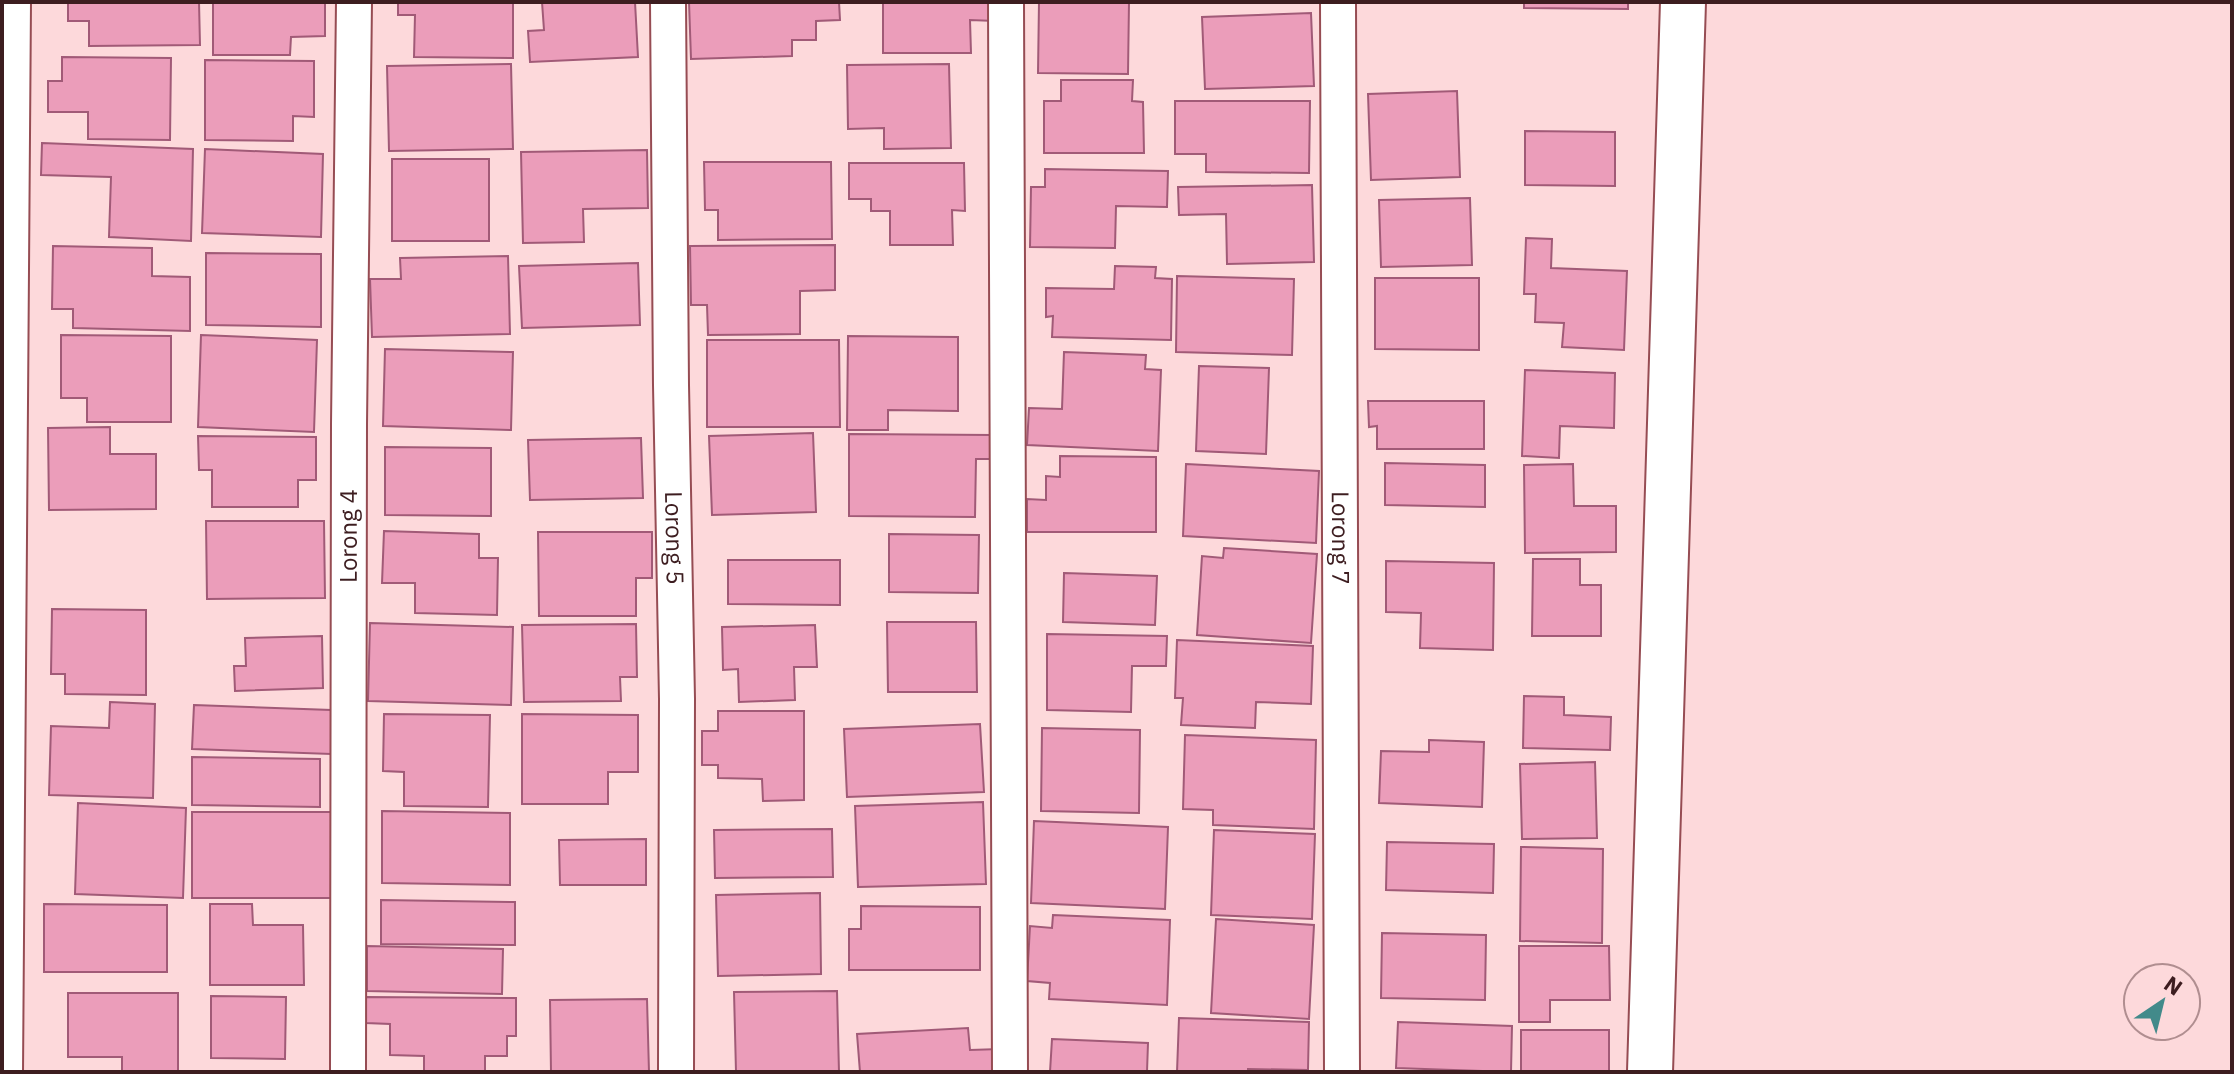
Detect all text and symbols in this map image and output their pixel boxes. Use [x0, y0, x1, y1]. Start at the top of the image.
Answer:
street label: Lorong 4 [332, 489, 364, 583]
street label: Lorong 5 [658, 491, 692, 585]
street label: Lorong 7 [1325, 491, 1357, 585]
north arrow [2122, 962, 2202, 1042]
text: N [2159, 969, 2189, 1002]

